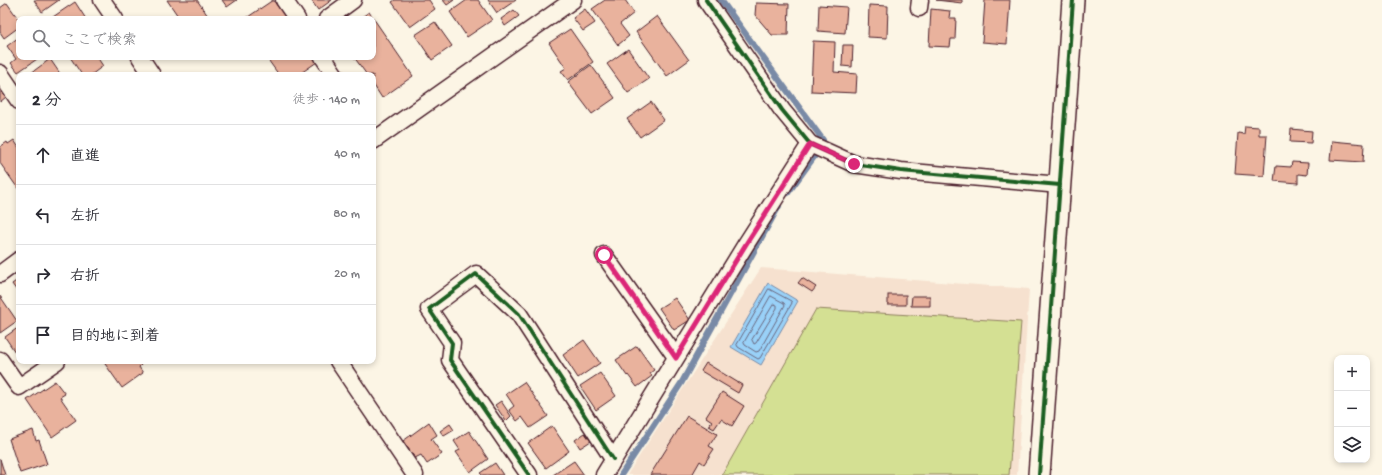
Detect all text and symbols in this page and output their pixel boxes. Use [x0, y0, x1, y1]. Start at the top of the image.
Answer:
search box [16, 16, 376, 60]
icon: search [30, 27, 52, 49]
text: ここで検索 [62, 32, 137, 50]
text: 2 分 [32, 92, 61, 112]
text: 徒歩 · 140 m [293, 93, 360, 108]
icon: ahead [32, 144, 54, 166]
text: 40 m [334, 147, 360, 162]
text: 直進 [70, 148, 100, 166]
route end [845, 155, 863, 173]
icon: left [32, 204, 54, 226]
text: 80 m [333, 207, 360, 222]
text: 左折 [70, 208, 100, 226]
route start [595, 246, 613, 264]
icon: right [32, 264, 54, 286]
text: 20 m [334, 267, 360, 282]
text: 右折 [70, 268, 100, 286]
icon: arrive [32, 324, 54, 346]
text: 目的地に到着 [70, 328, 160, 346]
map controls [1334, 355, 1370, 463]
button: + [1334, 355, 1370, 391]
button: − [1334, 391, 1370, 427]
button: layers [1334, 427, 1370, 463]

